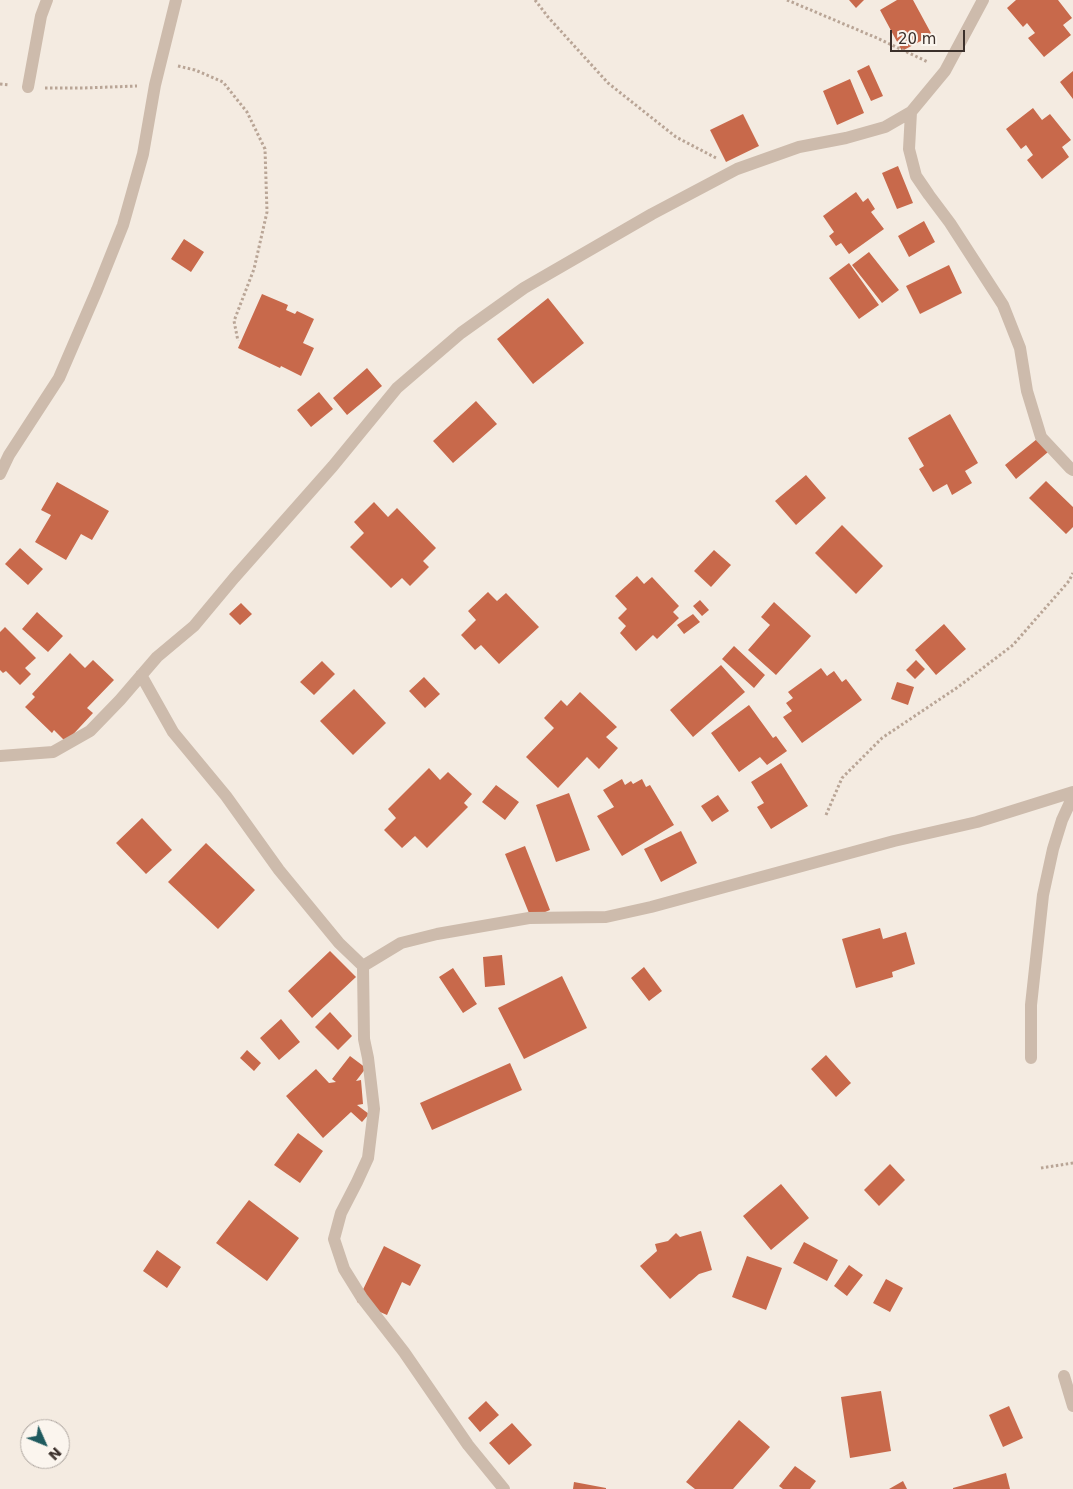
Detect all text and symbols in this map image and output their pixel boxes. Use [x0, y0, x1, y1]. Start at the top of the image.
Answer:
scale bar [893, 20, 968, 52]
text: 20 m [898, 30, 936, 48]
north arrow [20, 1419, 70, 1469]
text: N [45, 1444, 65, 1463]

